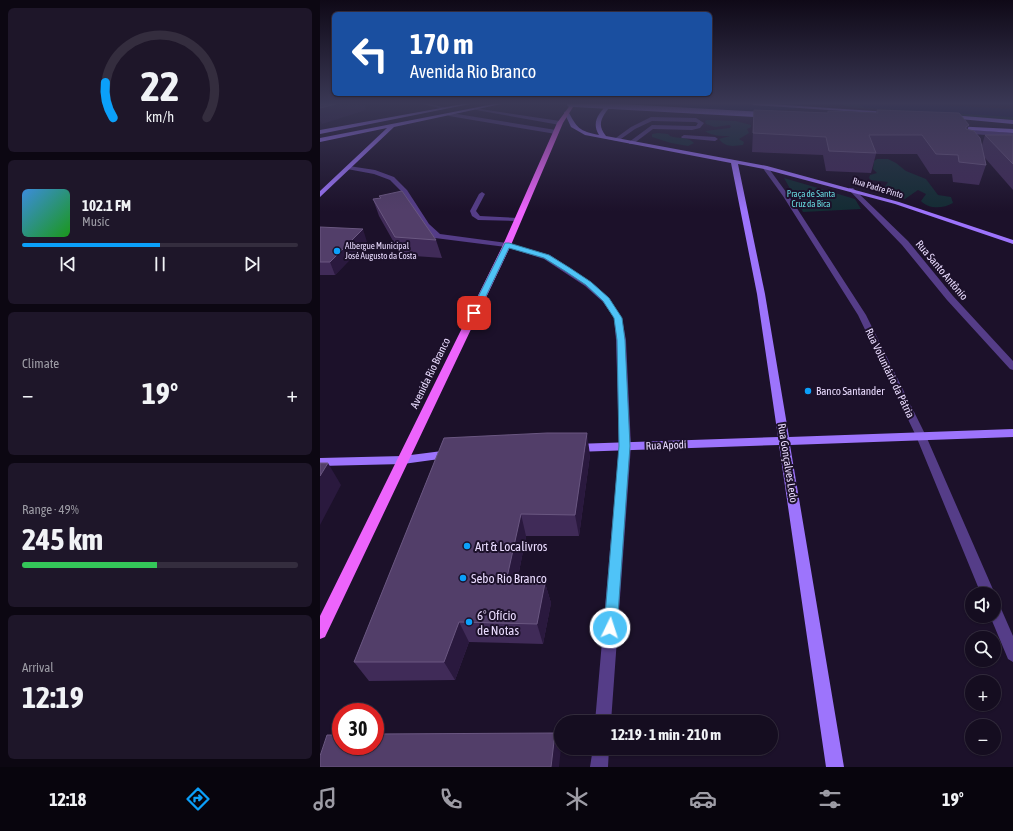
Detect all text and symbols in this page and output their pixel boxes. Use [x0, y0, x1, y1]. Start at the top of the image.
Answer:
icon: left [344, 28, 396, 80]
text: 170 m [410, 28, 473, 60]
text: Avenida Rio Branco [410, 61, 536, 82]
text: 22 [140, 62, 180, 110]
text: km/h [146, 108, 174, 124]
street label: Rua Padre Pinto [852, 176, 904, 200]
park label: Praça de Santa Cruz da Bica [787, 189, 835, 209]
text: 102.1 FM [82, 197, 131, 214]
text: Music [82, 214, 109, 229]
street label: Rua Santo Antônio [914, 238, 970, 302]
place label: Albergue Municipal José Augusto da Costa [345, 241, 417, 261]
marker: Albergue Municipal José Augusto da Costa [332, 246, 342, 256]
icon: previous [57, 253, 79, 275]
icon: pause [149, 253, 171, 275]
icon: next [241, 253, 263, 275]
pin [457, 296, 491, 330]
icon: arrive [463, 302, 485, 324]
street label: Rua Voluntário da Pátria [863, 326, 917, 420]
street label: Avenida Rio Branco [408, 336, 452, 410]
text: Climate [22, 356, 59, 371]
text: 19° [142, 376, 178, 410]
text: − [22, 381, 33, 407]
text: + [287, 381, 298, 407]
place label: Banco Santander [816, 385, 885, 397]
marker: Banco Santander [803, 386, 813, 396]
street label: Rua Gonçalves Ledo [776, 422, 800, 504]
street label: Rua Apodi [645, 438, 687, 452]
text: Range · 49% [22, 502, 79, 517]
text: 245 km [22, 522, 103, 556]
place label: Art & Localivros [475, 539, 548, 554]
marker: Art & Localivros [462, 541, 472, 551]
place label: Sebo Rio Branco [471, 571, 547, 586]
marker: Sebo Rio Branco [458, 573, 468, 583]
map controls [965, 587, 1001, 755]
button: sound [965, 587, 1001, 623]
position arrow [589, 607, 631, 649]
place label: 6º Ofício de Notas [477, 608, 519, 638]
marker: 6º Ofício de Notas [464, 617, 474, 627]
button: search [965, 631, 1001, 667]
text: Arrival [22, 660, 54, 675]
button: + [965, 675, 1001, 711]
text: 12:19 [22, 680, 84, 714]
speed limit sign: 30 [332, 703, 384, 755]
button: − [965, 719, 1001, 755]
text: 12:19 · 1 min · 210 m [611, 726, 721, 743]
icon: directions [184, 785, 212, 813]
icon: music [311, 785, 339, 813]
icon: phone [437, 785, 465, 813]
icon: climate [563, 785, 591, 813]
icon: car [689, 785, 717, 813]
icon: filters [816, 785, 844, 813]
text: 12:18 [49, 789, 86, 810]
text: 19° [942, 789, 964, 810]

